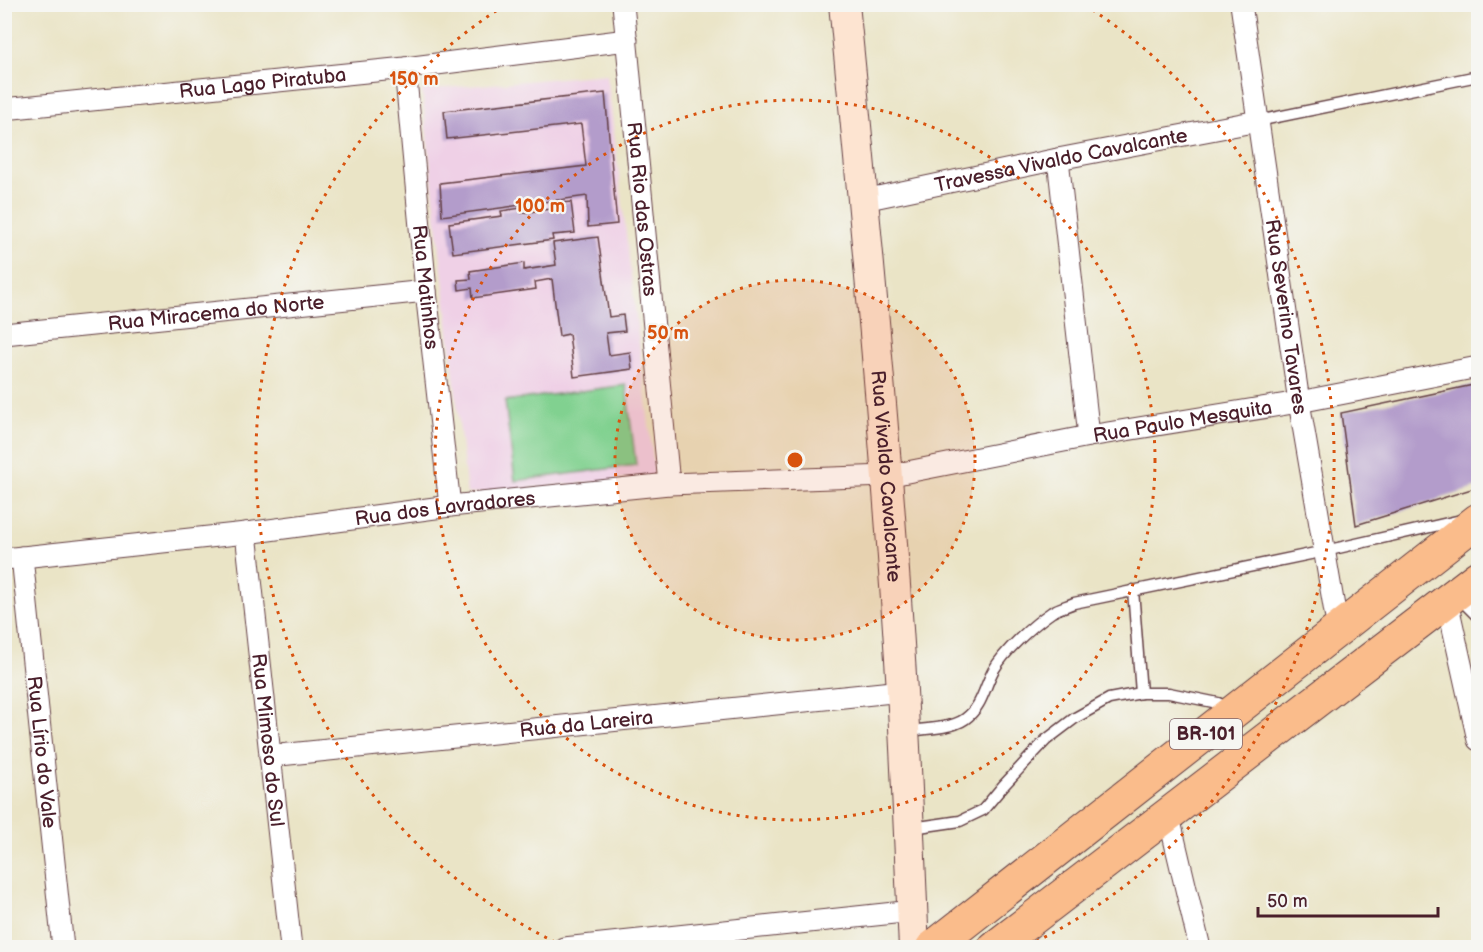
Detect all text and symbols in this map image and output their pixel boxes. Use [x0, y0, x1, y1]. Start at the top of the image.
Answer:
street label: Rua Lago Piratuba [178, 63, 348, 104]
text: 150 m [389, 69, 439, 90]
street label: Rua Rio das Ostras [621, 121, 662, 298]
street label: Travessa Vivaldo Cavalcante [932, 124, 1190, 198]
text: 100 m [515, 196, 565, 217]
street label: Rua Severino Tavares [1260, 218, 1312, 416]
street label: Rua Matinhos [407, 224, 443, 351]
street label: Rua Miracema do Norte [107, 290, 326, 336]
text: 50 m [647, 323, 689, 344]
street label: Rua Vivaldo Cavalcante [865, 369, 906, 583]
street label: Rua Paulo Mesquita [1091, 396, 1274, 448]
centre of rings [785, 450, 805, 470]
street label: Rua dos Lavradores [353, 486, 537, 531]
street label: Rua Mimoso do Sul [246, 652, 289, 828]
street label: Rua Lírio do Vale [22, 675, 61, 830]
street label: Rua da Lareira [519, 706, 654, 743]
road number: BR-101 [1170, 719, 1242, 749]
scale bar [1258, 880, 1438, 918]
text: 50 m [1267, 891, 1308, 912]

